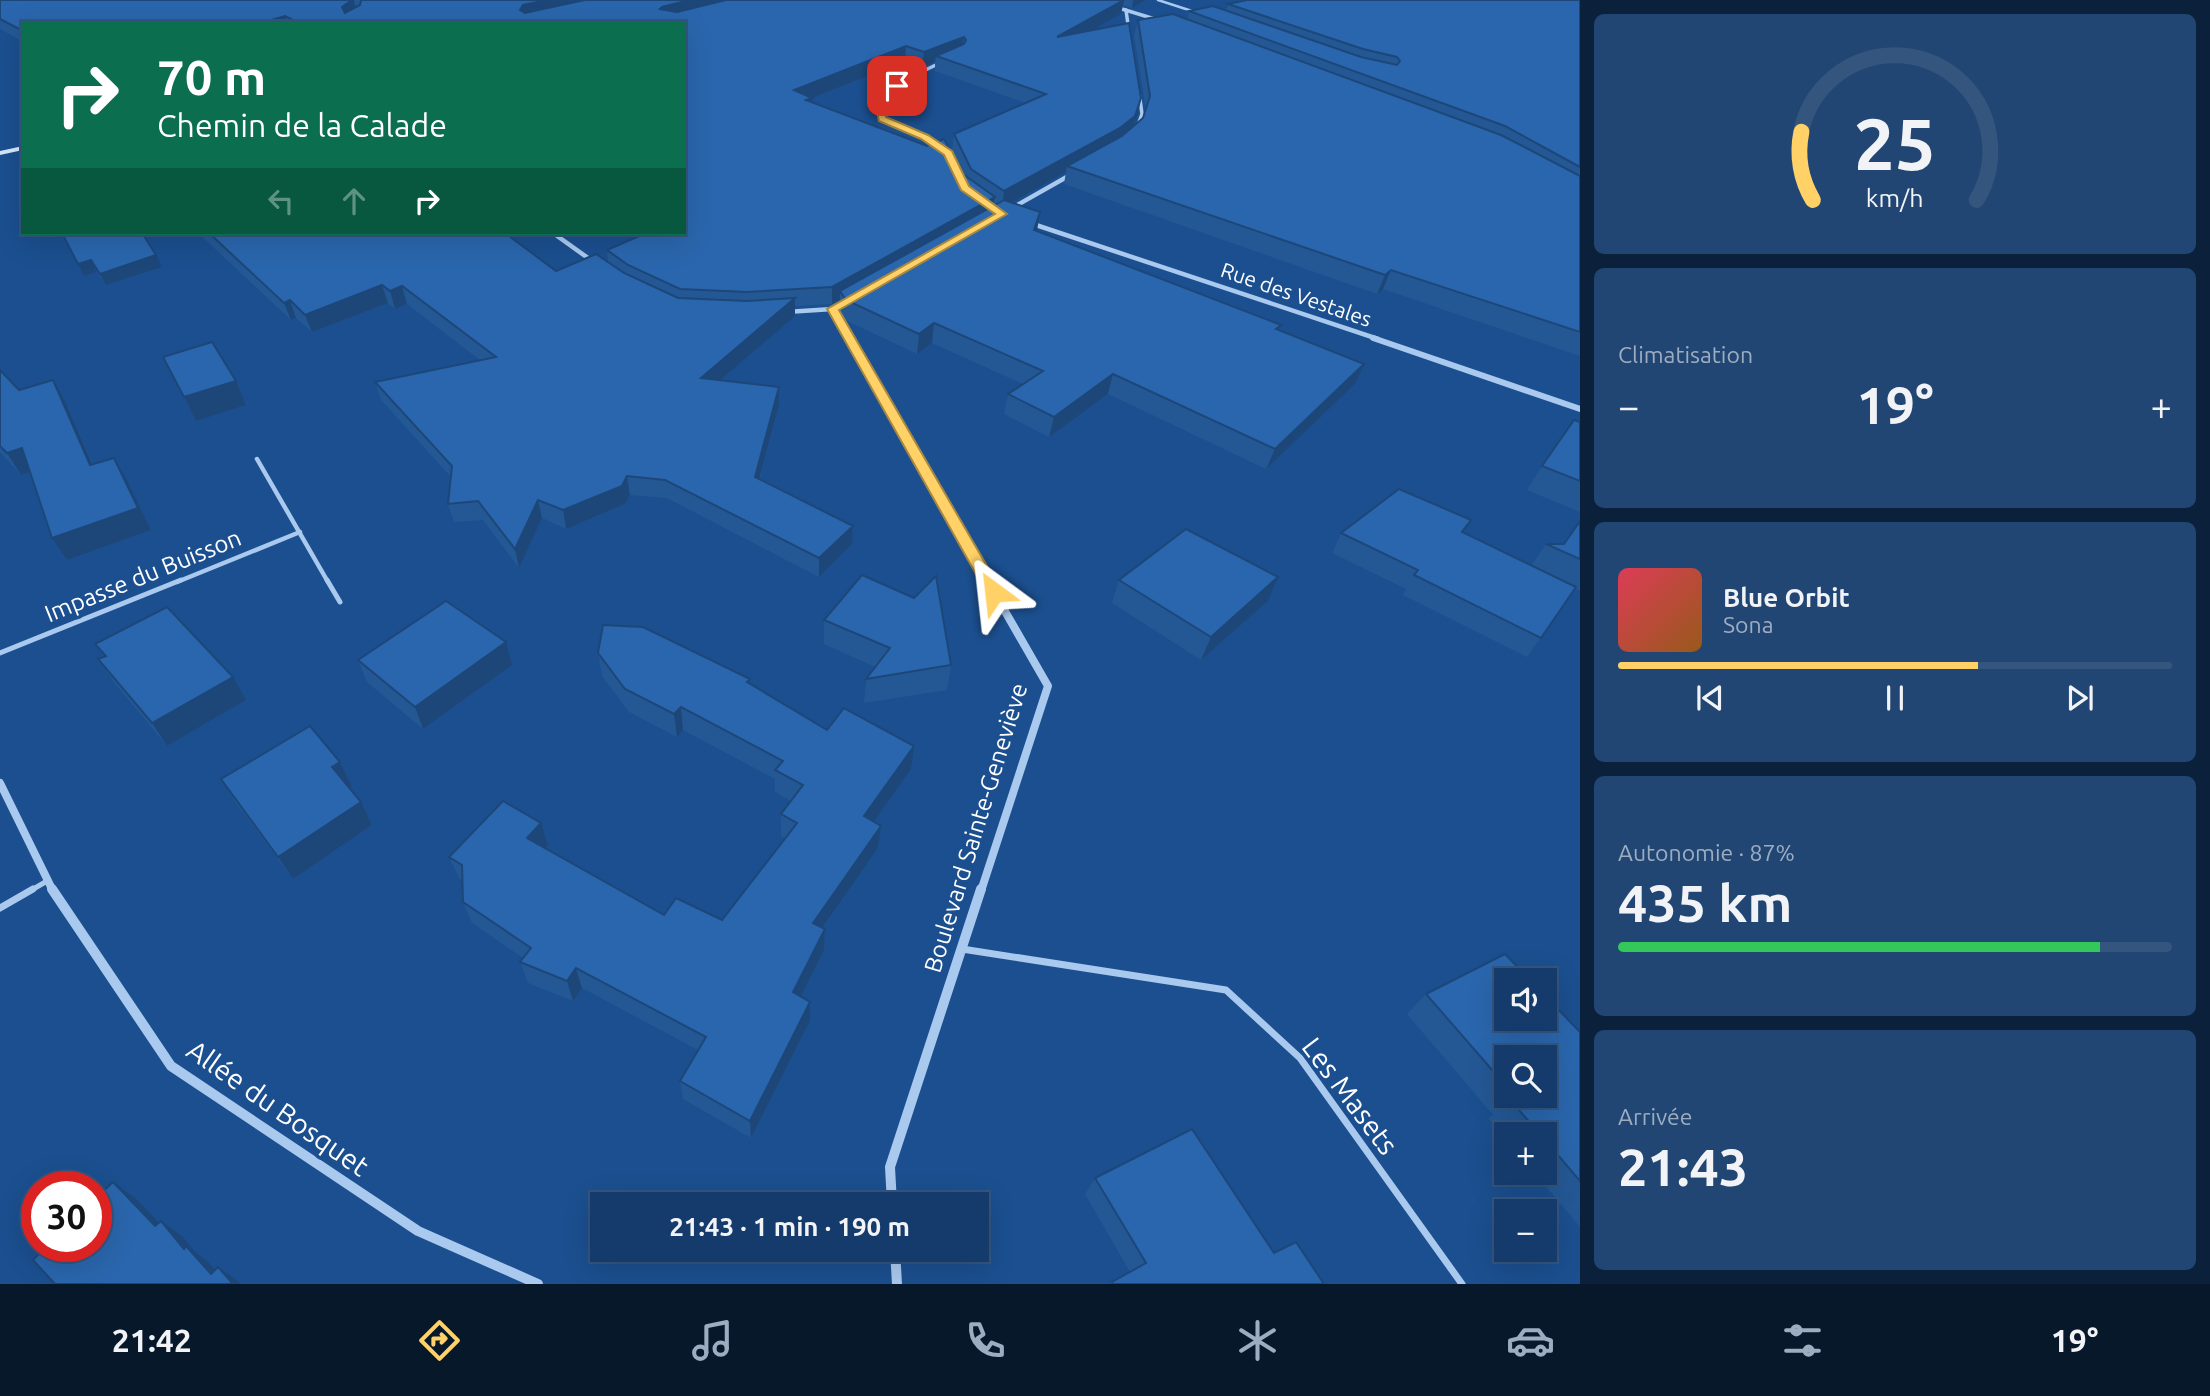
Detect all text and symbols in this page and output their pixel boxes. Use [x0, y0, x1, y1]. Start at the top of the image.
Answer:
icon: right [42, 49, 133, 140]
text: 70 m [157, 49, 266, 104]
pin [867, 56, 927, 116]
icon: arrive [878, 67, 916, 105]
text: 25 [1854, 102, 1936, 184]
text: Chemin de la Calade [157, 107, 447, 143]
icon: left [262, 182, 300, 220]
icon: ahead [335, 182, 373, 220]
icon: right [408, 182, 446, 220]
text: km/h [1866, 184, 1924, 212]
street label: Rue des Vestales [1218, 257, 1375, 331]
text: Climatisation [1618, 342, 1753, 367]
text: 19° [1856, 376, 1934, 434]
text: − [1618, 385, 1639, 427]
text: + [2151, 385, 2172, 427]
street label: Impasse du Buisson [41, 524, 245, 627]
position arrow [957, 555, 1031, 629]
text: Blue Orbit [1723, 583, 1850, 612]
text: Sona [1723, 612, 1773, 637]
icon: previous [1691, 679, 1729, 717]
icon: pause [1876, 679, 1914, 717]
icon: next [2061, 679, 2099, 717]
street label: Boulevard Sainte-Geneviève [919, 680, 1032, 976]
text: Autonomie · 87% [1618, 840, 1795, 865]
text: 435 km [1618, 874, 1792, 932]
map controls [1494, 968, 1557, 1262]
button: sound [1494, 968, 1557, 1031]
street label: Les Masets [1297, 1031, 1404, 1160]
street label: Allée du Bosquet [182, 1033, 375, 1182]
button: search [1494, 1045, 1557, 1108]
text: Arrivée [1618, 1104, 1693, 1129]
button: + [1494, 1122, 1557, 1185]
text: 21:43 [1618, 1138, 1748, 1196]
speed limit sign: 30 [21, 1171, 112, 1262]
button: − [1494, 1199, 1557, 1262]
text: 21:43 · 1 min · 190 m [669, 1212, 910, 1241]
icon: directions [415, 1316, 464, 1365]
icon: music [688, 1316, 737, 1365]
icon: phone [961, 1316, 1010, 1365]
icon: climate [1233, 1316, 1282, 1365]
icon: car [1506, 1316, 1555, 1365]
icon: filters [1778, 1316, 1827, 1365]
text: 21:42 [112, 1322, 192, 1358]
text: 19° [2051, 1322, 2098, 1358]

